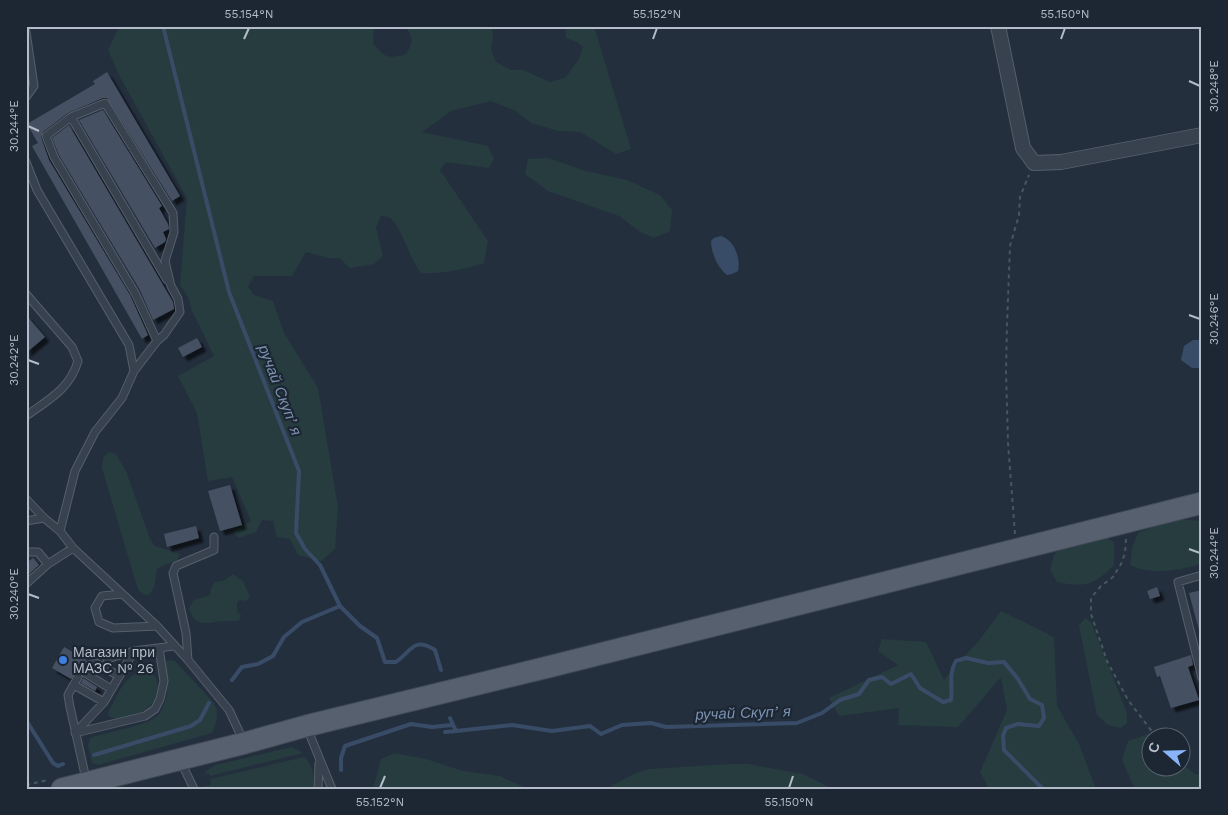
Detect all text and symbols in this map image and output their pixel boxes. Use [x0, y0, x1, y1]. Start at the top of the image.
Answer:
text: 55.154°N [224, 7, 274, 21]
text: 55.152°N [633, 7, 681, 21]
text: 55.150°N [1040, 7, 1090, 21]
text: 30.248°E [1207, 60, 1221, 112]
text: 30.244°E [7, 100, 21, 152]
text: 30.246°E [1207, 293, 1221, 345]
text: 30.242°E [7, 334, 21, 386]
water label: ручай Скупʼя [254, 341, 306, 438]
text: 30.244°E [1207, 527, 1221, 579]
text: 30.240°E [7, 568, 21, 620]
place label: Магазин при МАЗС № 26 [73, 644, 155, 676]
marker: Магазин при МАЗС № 26 [57, 654, 69, 666]
water label: ручай Скупʼя [694, 702, 791, 724]
north arrow [1140, 728, 1190, 778]
text: С [1145, 740, 1163, 755]
text: 55.152°N [356, 795, 404, 809]
text: 55.150°N [764, 795, 814, 809]

